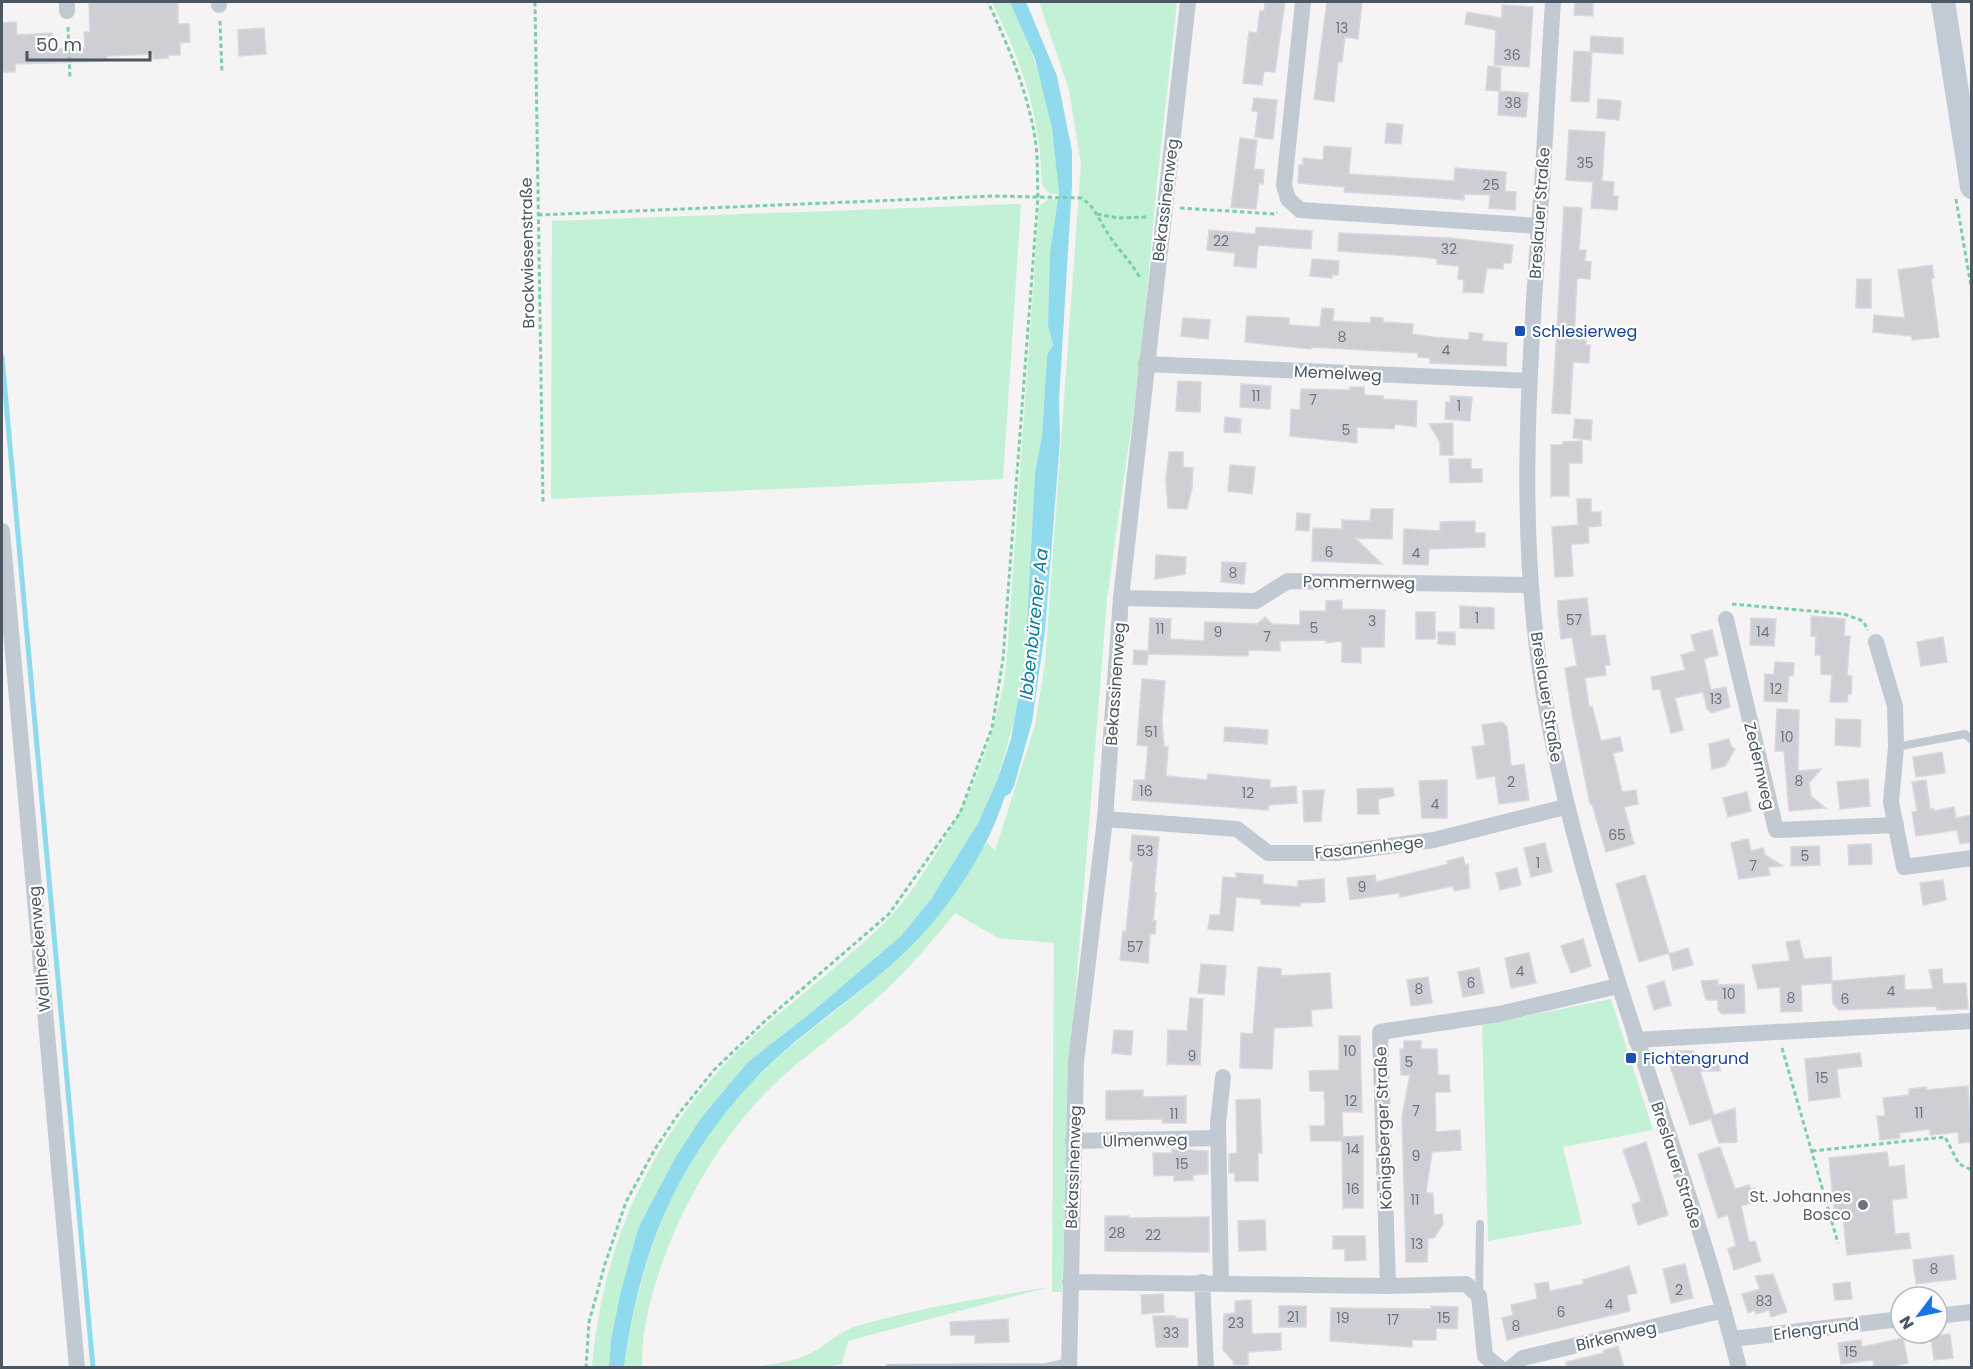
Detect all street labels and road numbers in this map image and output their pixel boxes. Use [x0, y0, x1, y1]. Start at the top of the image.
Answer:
street label: Bekassinenweg [1147, 137, 1184, 263]
street label: Breslauer Straße [1523, 146, 1556, 280]
street label: Brockwiesenstraße [515, 177, 540, 329]
street label: Memelweg [1293, 360, 1382, 387]
street label: Pommernweg [1303, 570, 1415, 595]
street label: Bekassinenweg [1100, 622, 1131, 747]
street label: Breslauer Straße [1525, 630, 1568, 764]
street label: Zedernweg [1738, 720, 1781, 812]
street label: Fasanenhege [1313, 830, 1425, 865]
street label: Wallheckenweg [23, 885, 56, 1013]
street label: Königsberger Straße [1369, 1046, 1398, 1210]
street label: Breslauer Straße [1645, 1099, 1708, 1232]
street label: Bekassinenweg [1060, 1105, 1087, 1229]
street label: Ulmenweg [1102, 1128, 1188, 1153]
street label: Erlengrund [1772, 1313, 1860, 1346]
street label: Birkenweg [1574, 1316, 1659, 1357]

